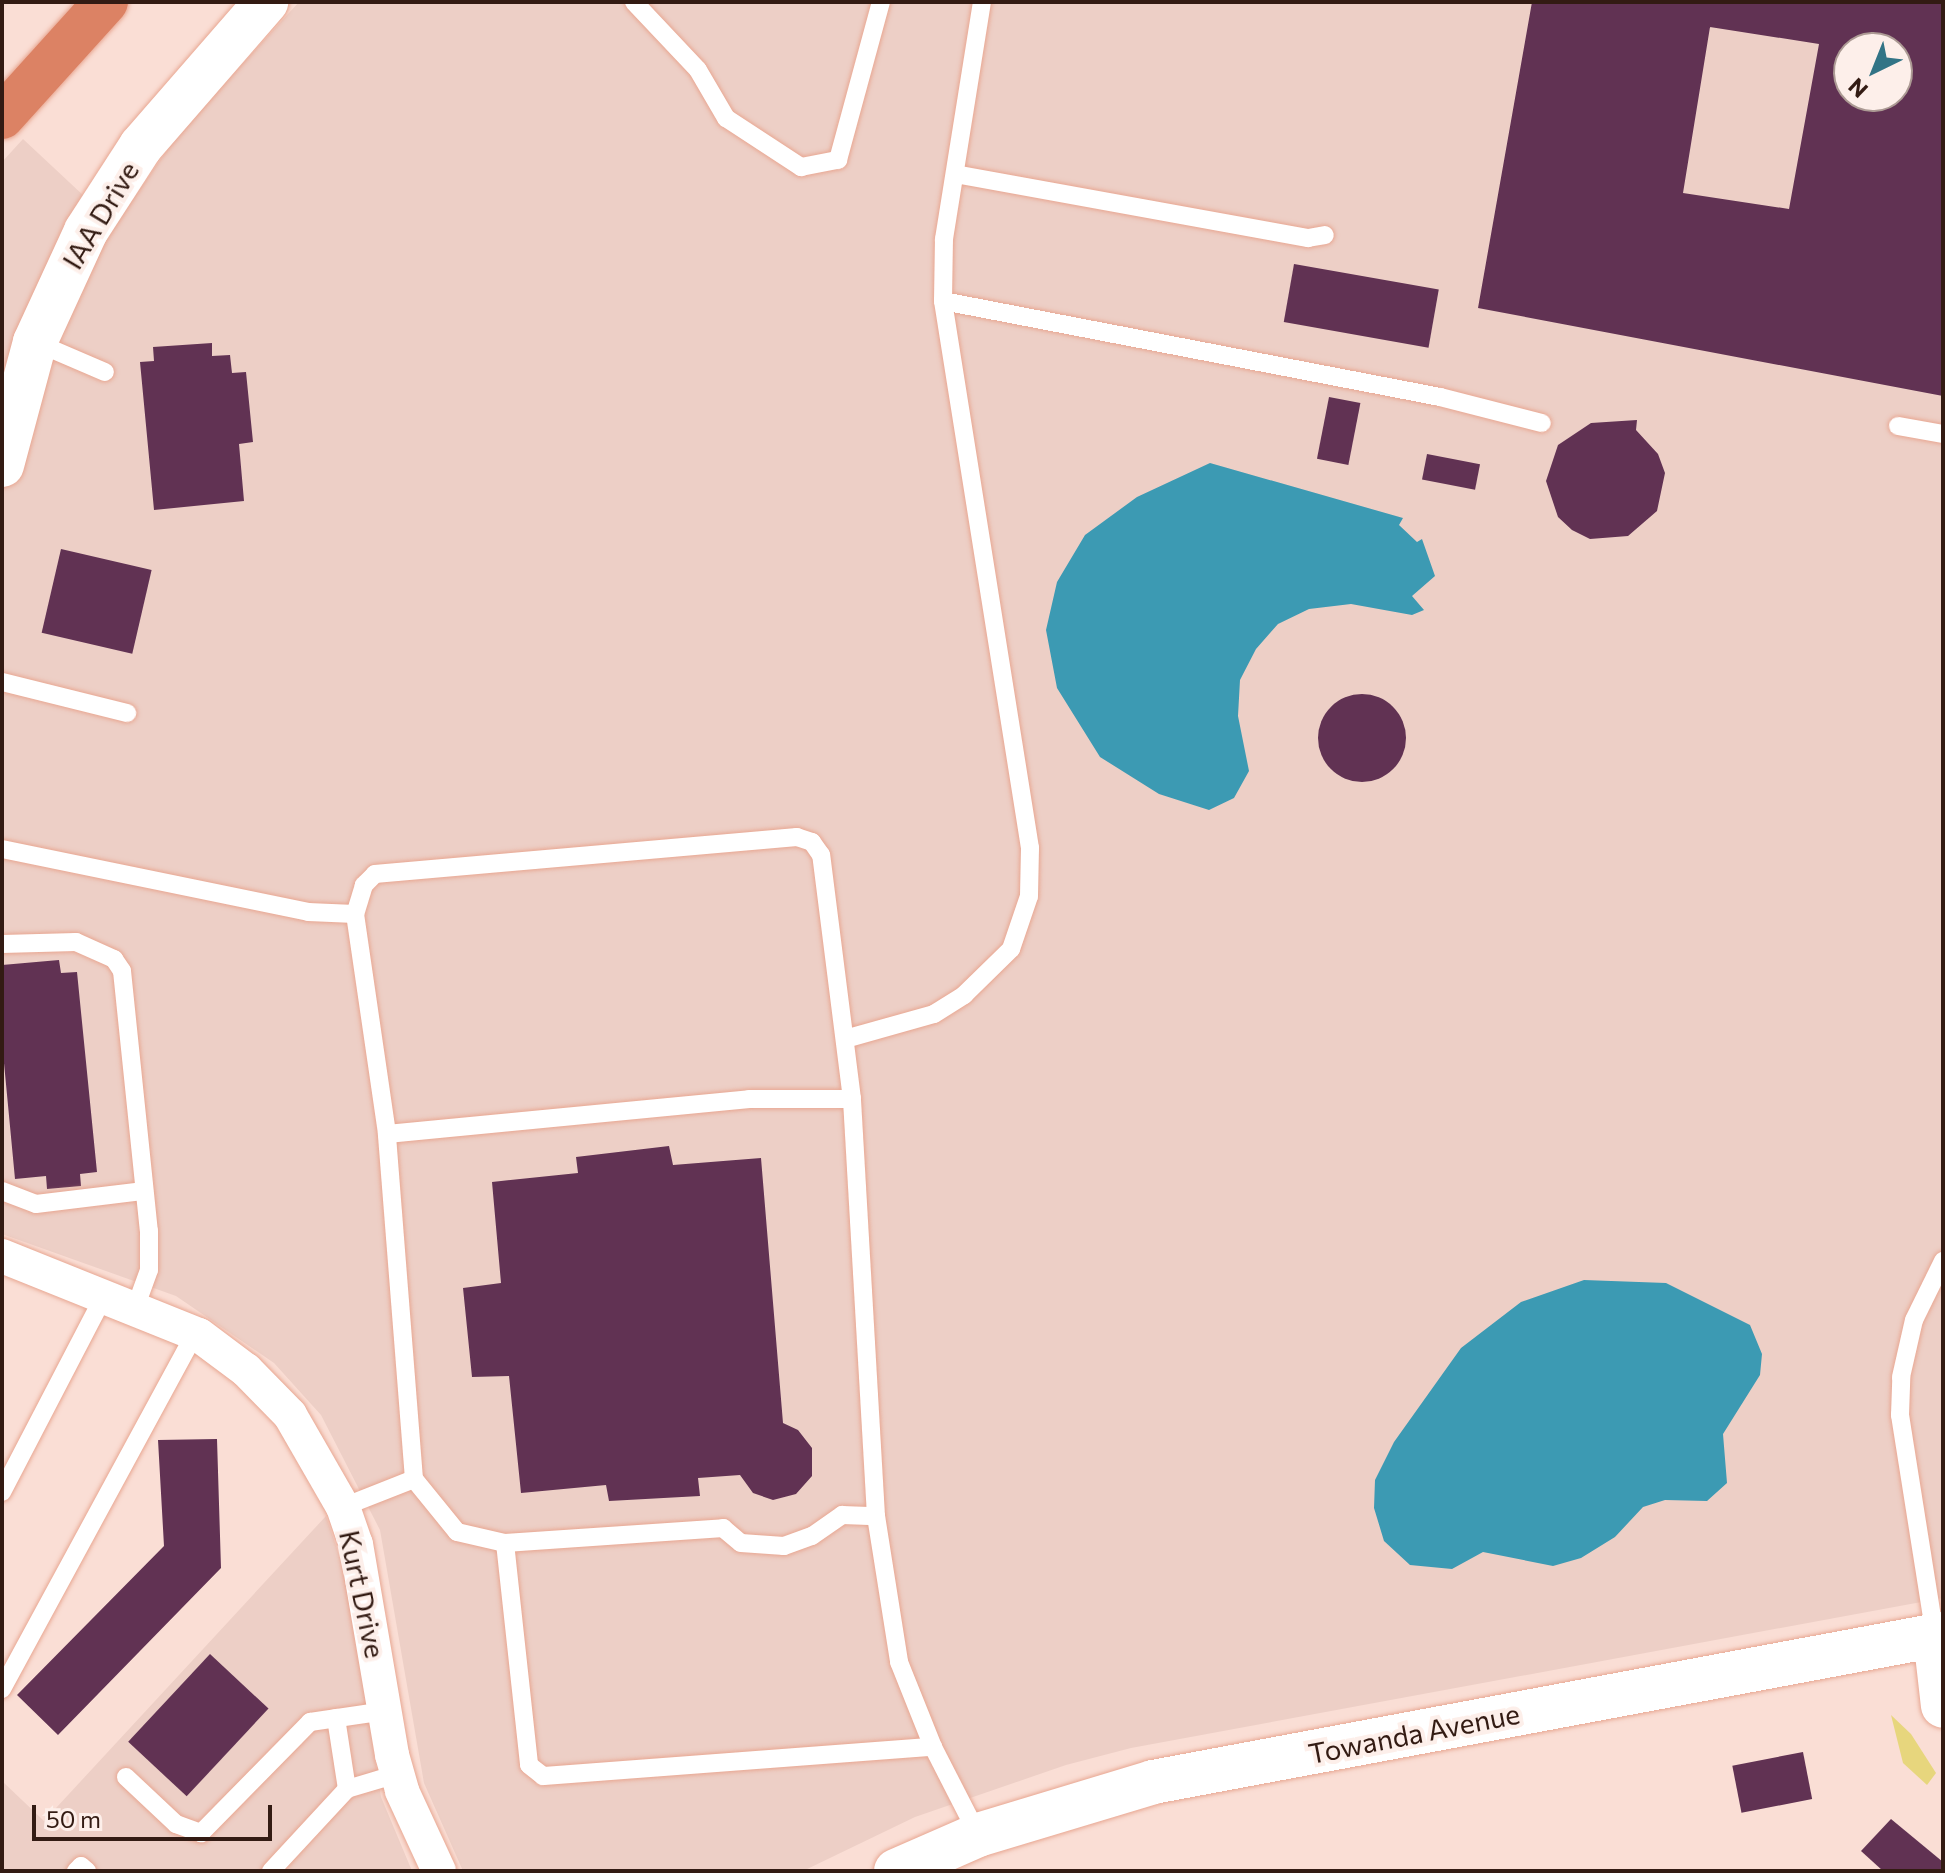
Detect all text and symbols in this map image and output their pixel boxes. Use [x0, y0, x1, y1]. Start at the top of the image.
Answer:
north arrow [1833, 32, 1913, 112]
text: N [1842, 73, 1873, 104]
street label: IAA Drive [55, 155, 145, 275]
street label: Kurt Drive [333, 1527, 393, 1661]
street label: Towanda Avenue [1306, 1696, 1522, 1770]
scale bar [36, 1789, 276, 1839]
text: 50 m [46, 1804, 101, 1833]

